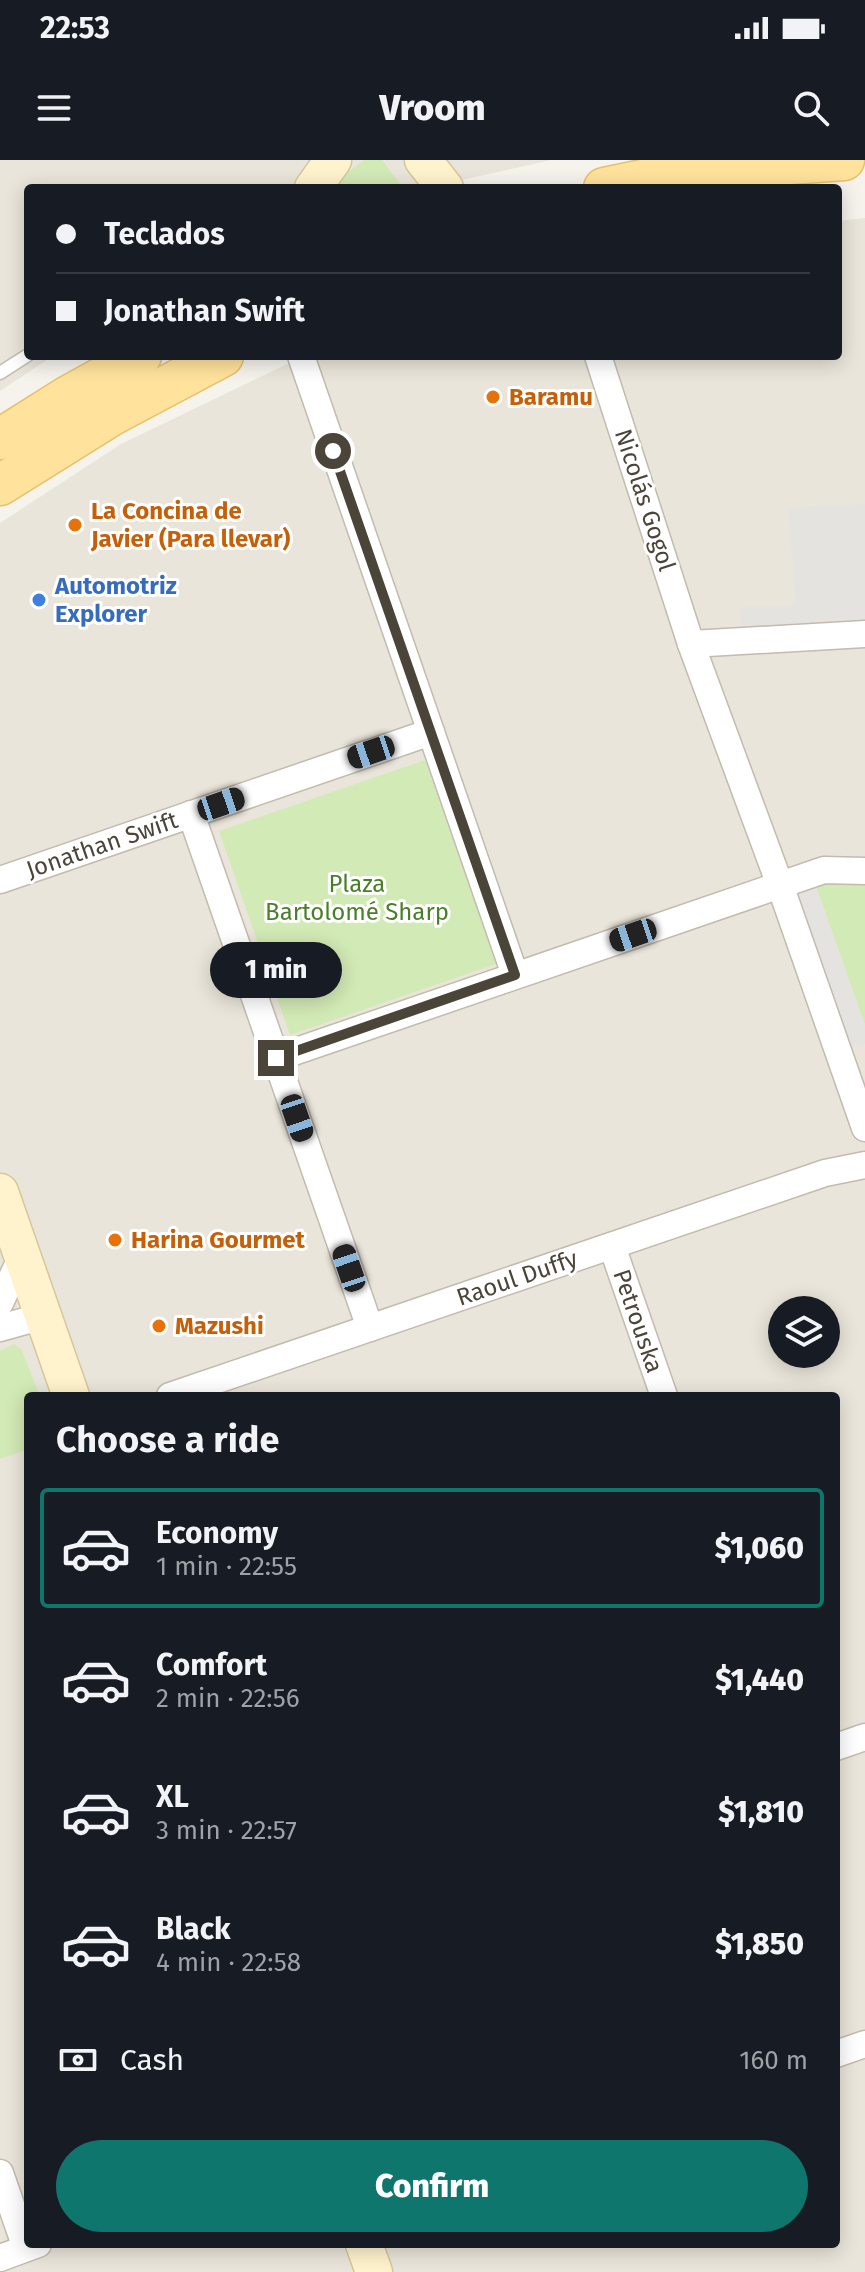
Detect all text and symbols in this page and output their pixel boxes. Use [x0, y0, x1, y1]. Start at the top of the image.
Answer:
text: 22:53 [40, 10, 110, 46]
icon: menu [32, 86, 76, 130]
text: Vroom [379, 86, 486, 130]
icon: search [789, 86, 833, 130]
text: Teclados [104, 216, 225, 252]
text: Jonathan Swift [104, 293, 305, 329]
place label: Baramu [509, 383, 593, 411]
marker: Baramu [484, 388, 502, 406]
street label: Nicolás Gogol [609, 425, 681, 575]
route start [315, 433, 351, 469]
place label: La Concina de Javier (Para llevar) [90, 497, 291, 553]
marker: La Concina de Javier (Para llevar) [66, 516, 84, 534]
place label: Automotriz Explorer [54, 572, 177, 628]
marker: Automotriz Explorer [30, 591, 48, 609]
car [344, 733, 398, 771]
car [194, 785, 248, 823]
street label: Jonathan Swift [23, 806, 182, 884]
park label: Plaza Bartolomé Sharp [265, 870, 449, 926]
car [606, 916, 660, 954]
callout: 1 min [210, 942, 342, 998]
text: 1 min [245, 954, 307, 985]
route end [258, 1040, 294, 1076]
car [278, 1091, 316, 1145]
place label: Harina Gourmet [131, 1226, 306, 1254]
marker: Harina Gourmet [106, 1231, 124, 1249]
car [330, 1241, 368, 1295]
street label: Raoul Duffy [453, 1244, 581, 1312]
street label: Petrouska [607, 1266, 669, 1376]
map controls [768, 1296, 840, 1368]
button: layers [768, 1296, 840, 1368]
place label: Mazushi [175, 1312, 264, 1340]
marker: Mazushi [150, 1317, 168, 1335]
text: Choose a ride [56, 1418, 279, 1462]
icon: car [60, 1512, 132, 1584]
text: Economy [156, 1515, 278, 1551]
text: $1,060 [715, 1530, 804, 1566]
text: 1 min · 22:55 [156, 1551, 297, 1582]
icon: car [60, 1644, 132, 1716]
text: Comfort [156, 1647, 267, 1683]
text: $1,440 [715, 1662, 804, 1698]
text: 2 min · 22:56 [156, 1683, 300, 1714]
icon: car [60, 1776, 132, 1848]
text: XL [156, 1779, 189, 1815]
text: $1,810 [718, 1794, 804, 1830]
text: 3 min · 22:57 [156, 1815, 297, 1846]
icon: car [60, 1908, 132, 1980]
text: Black [156, 1911, 231, 1947]
text: $1,850 [715, 1926, 804, 1962]
text: 4 min · 22:58 [156, 1947, 301, 1978]
icon: cash [56, 2038, 100, 2082]
text: Cash [120, 2042, 184, 2078]
text: 160 m [739, 2045, 808, 2076]
button: Confirm [56, 2140, 808, 2232]

